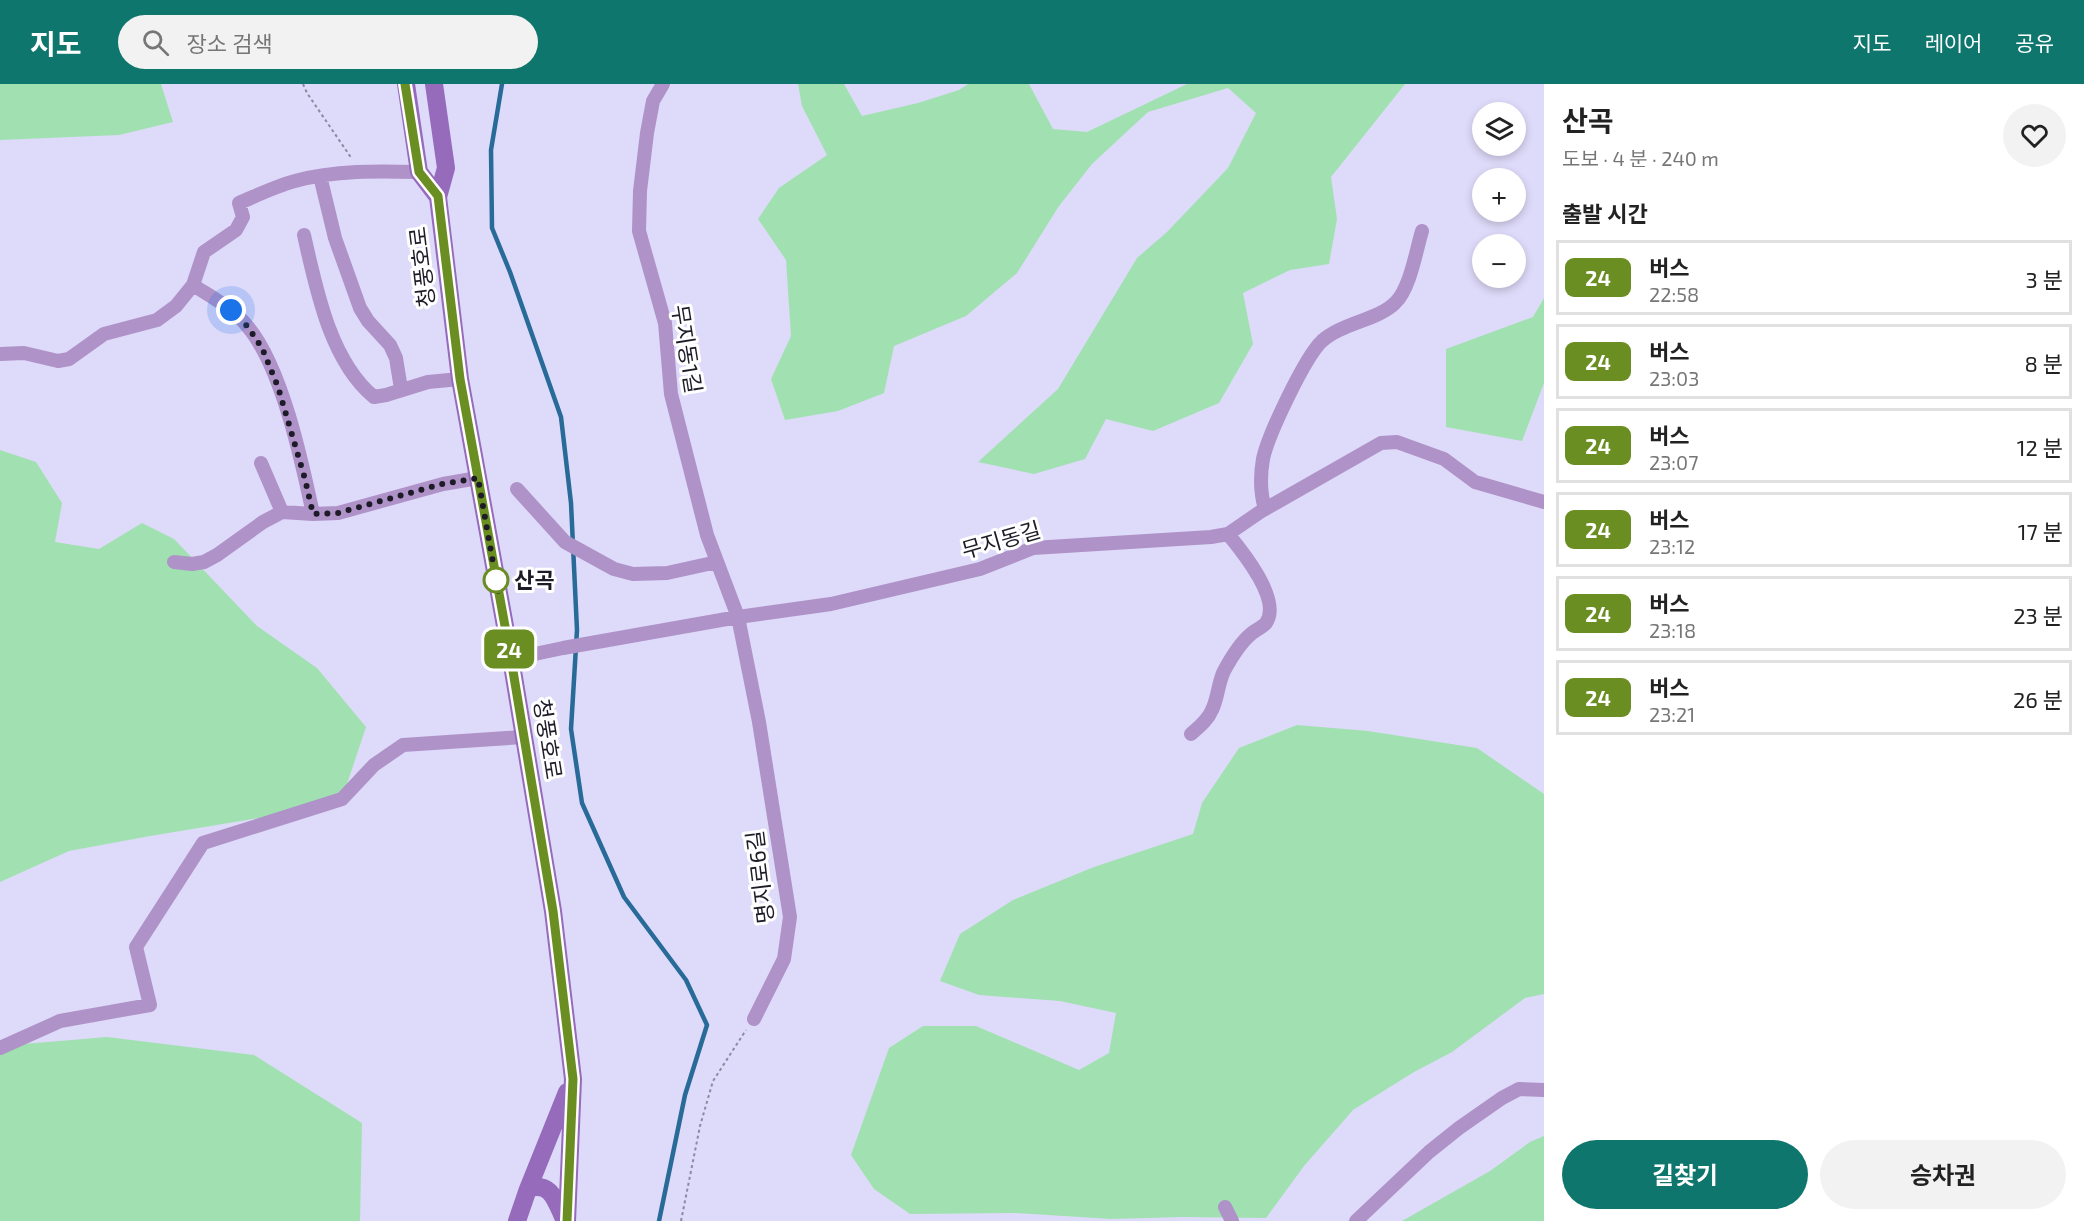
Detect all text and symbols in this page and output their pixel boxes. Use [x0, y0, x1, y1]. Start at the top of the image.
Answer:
search box [118, 15, 538, 69]
text: 지도 [30, 26, 82, 60]
icon: search [139, 26, 172, 59]
text: 장소 검색 [187, 30, 272, 56]
text: 지도 [1853, 30, 1891, 55]
text: 레이어 [1924, 30, 1982, 55]
text: 공유 [2015, 30, 2054, 55]
map controls [1472, 102, 1526, 288]
button: layers [1472, 102, 1526, 156]
text: 산곡 [1562, 103, 1614, 137]
button: heart [2003, 104, 2066, 167]
text: 도보 · 4 분 · 240 m [1562, 146, 1719, 170]
button: + [1472, 168, 1526, 222]
text: 출발 시간 [1562, 200, 1648, 226]
street label: 청풍호로 [403, 225, 439, 309]
button: − [1472, 234, 1526, 288]
text: 버스 [1649, 254, 1689, 280]
text: 24 [1585, 265, 1611, 290]
text: 3 분 [2026, 266, 2063, 292]
text: 22:58 [1649, 282, 1699, 306]
your location [216, 295, 246, 325]
street label: 무지동1길 [668, 303, 708, 395]
text: 버스 [1649, 338, 1689, 364]
text: 24 [1585, 349, 1611, 374]
text: 8 분 [2024, 350, 2063, 376]
text: 23:03 [1649, 366, 1699, 390]
text: 버스 [1649, 422, 1689, 448]
text: 24 [1585, 433, 1611, 458]
text: 12 분 [2017, 434, 2063, 460]
text: 23:07 [1649, 450, 1698, 474]
text: 버스 [1649, 506, 1689, 532]
street label: 무지동길 [958, 515, 1043, 563]
text: 24 [1585, 517, 1611, 542]
text: 17 분 [2018, 518, 2063, 544]
text: 23:12 [1649, 534, 1695, 558]
place label: 산곡 [514, 566, 554, 592]
marker: 산곡 [483, 567, 509, 593]
text: 버스 [1649, 590, 1689, 616]
text: 24 [1585, 601, 1611, 626]
text: 23 분 [2013, 602, 2063, 628]
text: 23:18 [1649, 618, 1696, 642]
line badge: 24 [482, 630, 536, 668]
text: 24 [496, 637, 522, 662]
text: 버스 [1649, 674, 1689, 700]
text: 24 [1585, 685, 1611, 710]
text: 26 분 [2013, 686, 2063, 712]
street label: 청풍호로 [530, 697, 568, 781]
text: 23:21 [1649, 702, 1695, 726]
street label: 명지로6길 [740, 829, 778, 925]
button: 길찾기 [1562, 1140, 1808, 1209]
button: 승차권 [1820, 1140, 2066, 1209]

